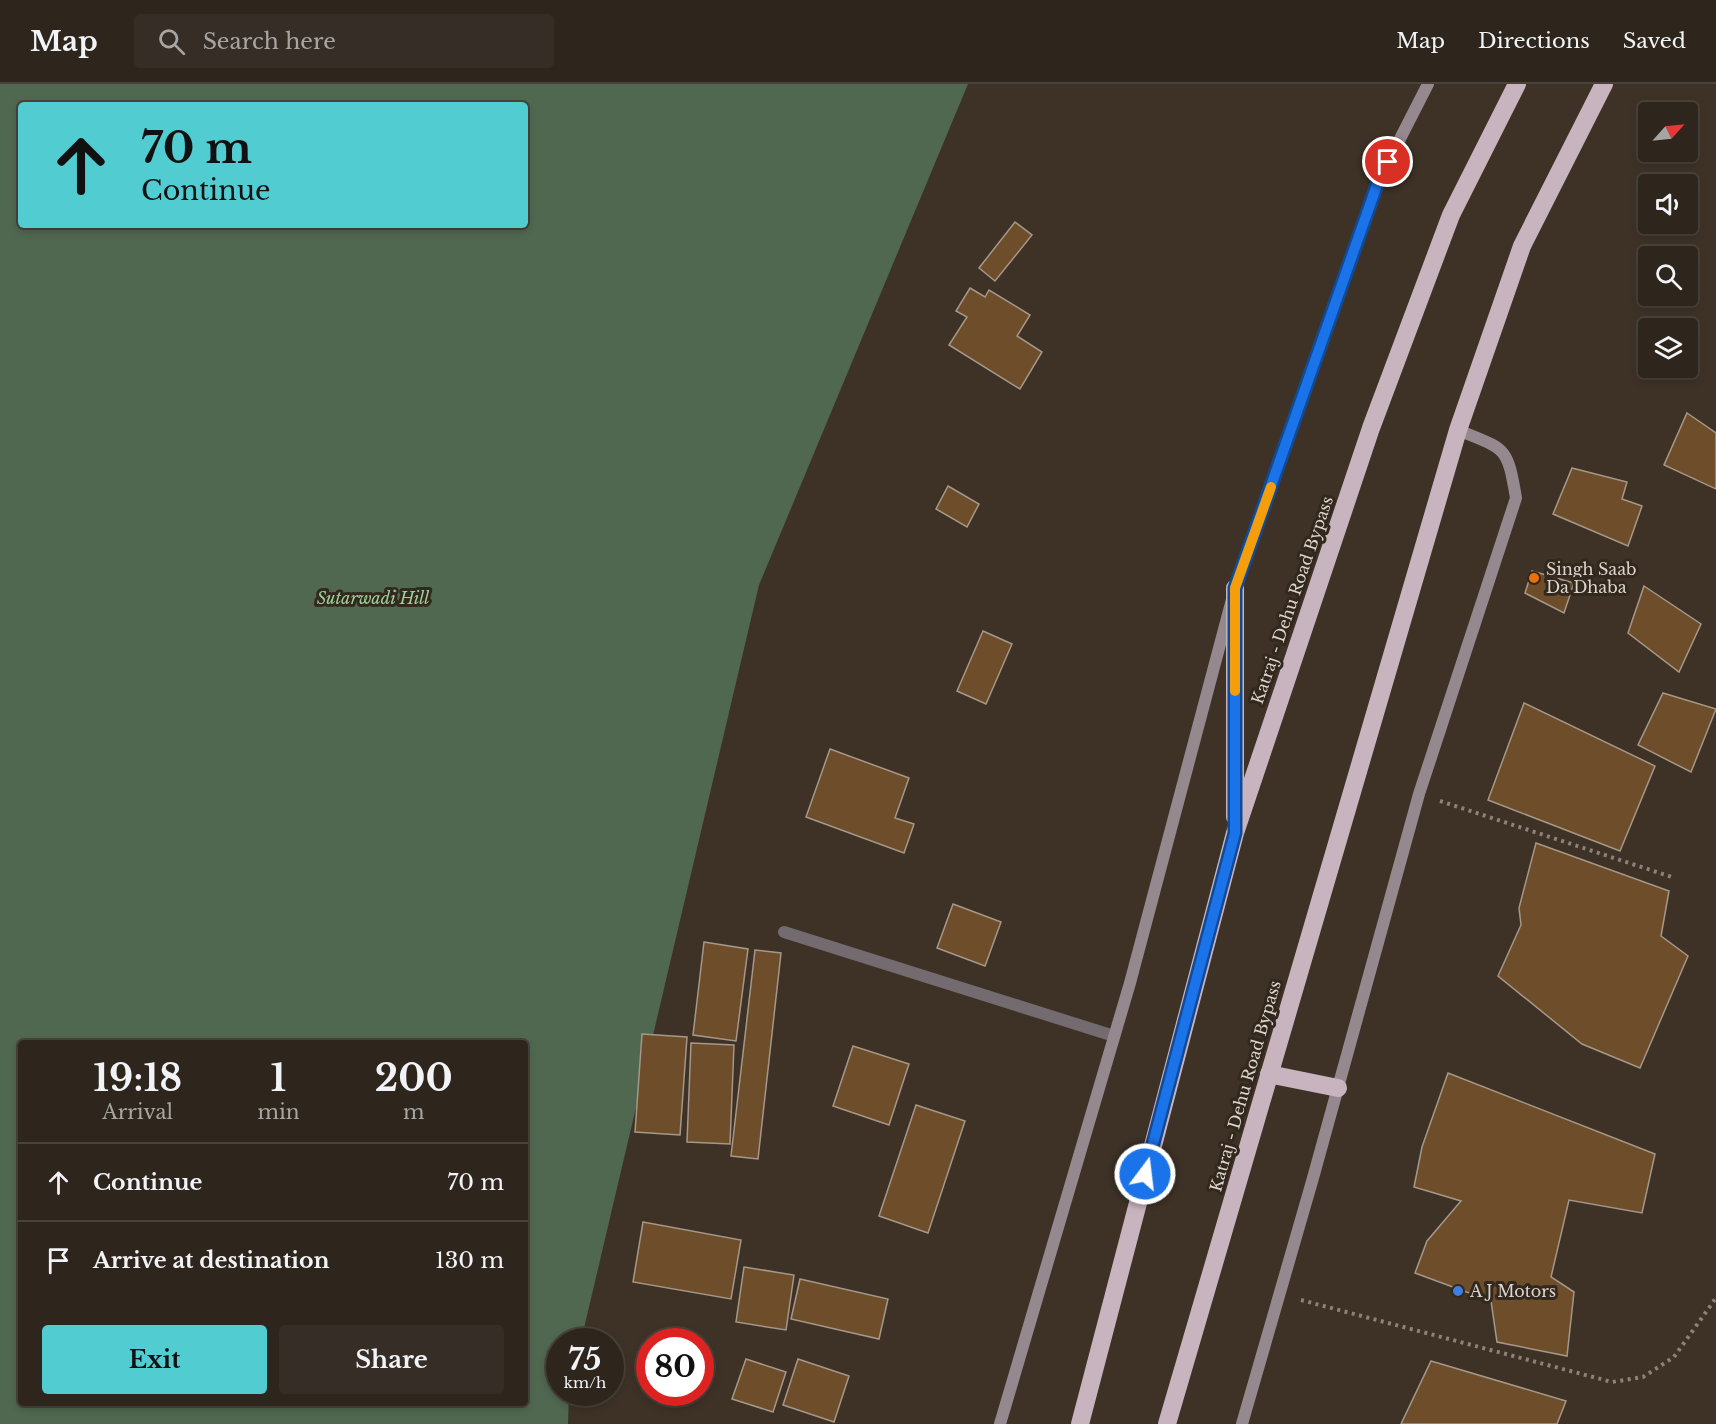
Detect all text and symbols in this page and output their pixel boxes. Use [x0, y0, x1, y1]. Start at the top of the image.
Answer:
search box [134, 14, 554, 68]
text: Map [30, 24, 98, 59]
icon: search [155, 25, 188, 58]
text: Search here [203, 28, 336, 55]
text: Map [1396, 28, 1445, 54]
text: Directions [1478, 28, 1590, 54]
text: Saved [1623, 28, 1686, 54]
north arrow [1638, 102, 1698, 162]
map controls [1638, 102, 1698, 378]
text: 70 m [141, 122, 252, 174]
icon: ahead [42, 126, 120, 204]
pin [1362, 136, 1413, 187]
icon: arrive [1371, 145, 1404, 178]
text: Continue [141, 174, 271, 207]
button: sound [1638, 174, 1698, 234]
button: search [1638, 246, 1698, 306]
button: layers [1638, 318, 1698, 378]
street label: Katraj - Dehu Road Bypass [1247, 493, 1337, 707]
place label: Singh Saab Da Dhaba [1546, 559, 1637, 597]
marker: Singh Saab Da Dhaba [1527, 571, 1541, 585]
park label: Sutarwadi Hill [317, 588, 430, 608]
street label: Katraj - Dehu Road Bypass [1205, 978, 1285, 1194]
text: 19:18 [93, 1056, 182, 1101]
text: 1 [271, 1056, 286, 1101]
text: 200 [375, 1056, 453, 1101]
text: Arrival [102, 1100, 173, 1124]
text: min [257, 1100, 300, 1124]
text: m [403, 1100, 424, 1124]
position arrow [1113, 1142, 1177, 1206]
icon: ahead [42, 1166, 75, 1199]
text: Continue [93, 1169, 202, 1196]
text: 70 m [447, 1169, 504, 1196]
icon: arrive [42, 1244, 75, 1277]
text: Arrive at destination [93, 1247, 330, 1274]
text: 130 m [435, 1247, 504, 1274]
place label: A J Motors [1469, 1281, 1556, 1301]
marker: A J Motors [1451, 1284, 1465, 1298]
button: Exit [42, 1325, 267, 1394]
button: Share [279, 1325, 504, 1394]
speed limit sign: 80 [636, 1328, 714, 1406]
text: 75 [569, 1341, 601, 1378]
text: km/h [564, 1373, 606, 1392]

